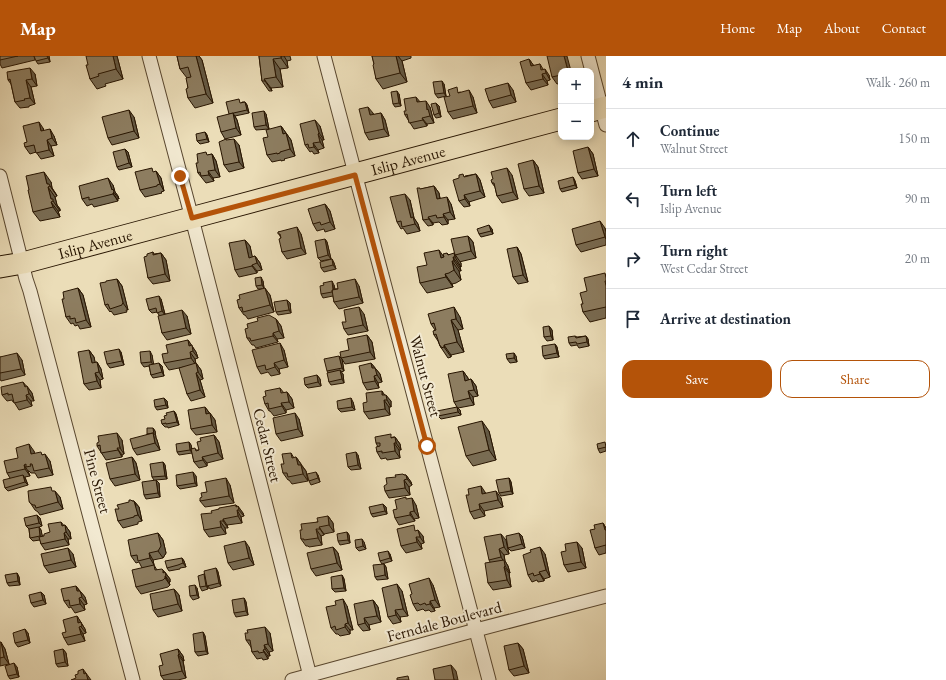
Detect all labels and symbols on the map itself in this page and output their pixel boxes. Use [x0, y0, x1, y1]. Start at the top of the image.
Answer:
street label: Islip Avenue [369, 140, 448, 180]
route end [171, 167, 189, 185]
street label: Islip Avenue [56, 224, 135, 264]
street label: Walnut Street [405, 333, 446, 419]
street label: Cedar Street [248, 406, 287, 484]
route start [418, 437, 436, 455]
street label: Pine Street [79, 447, 116, 516]
street label: Ferndale Boulevard [384, 596, 505, 647]

